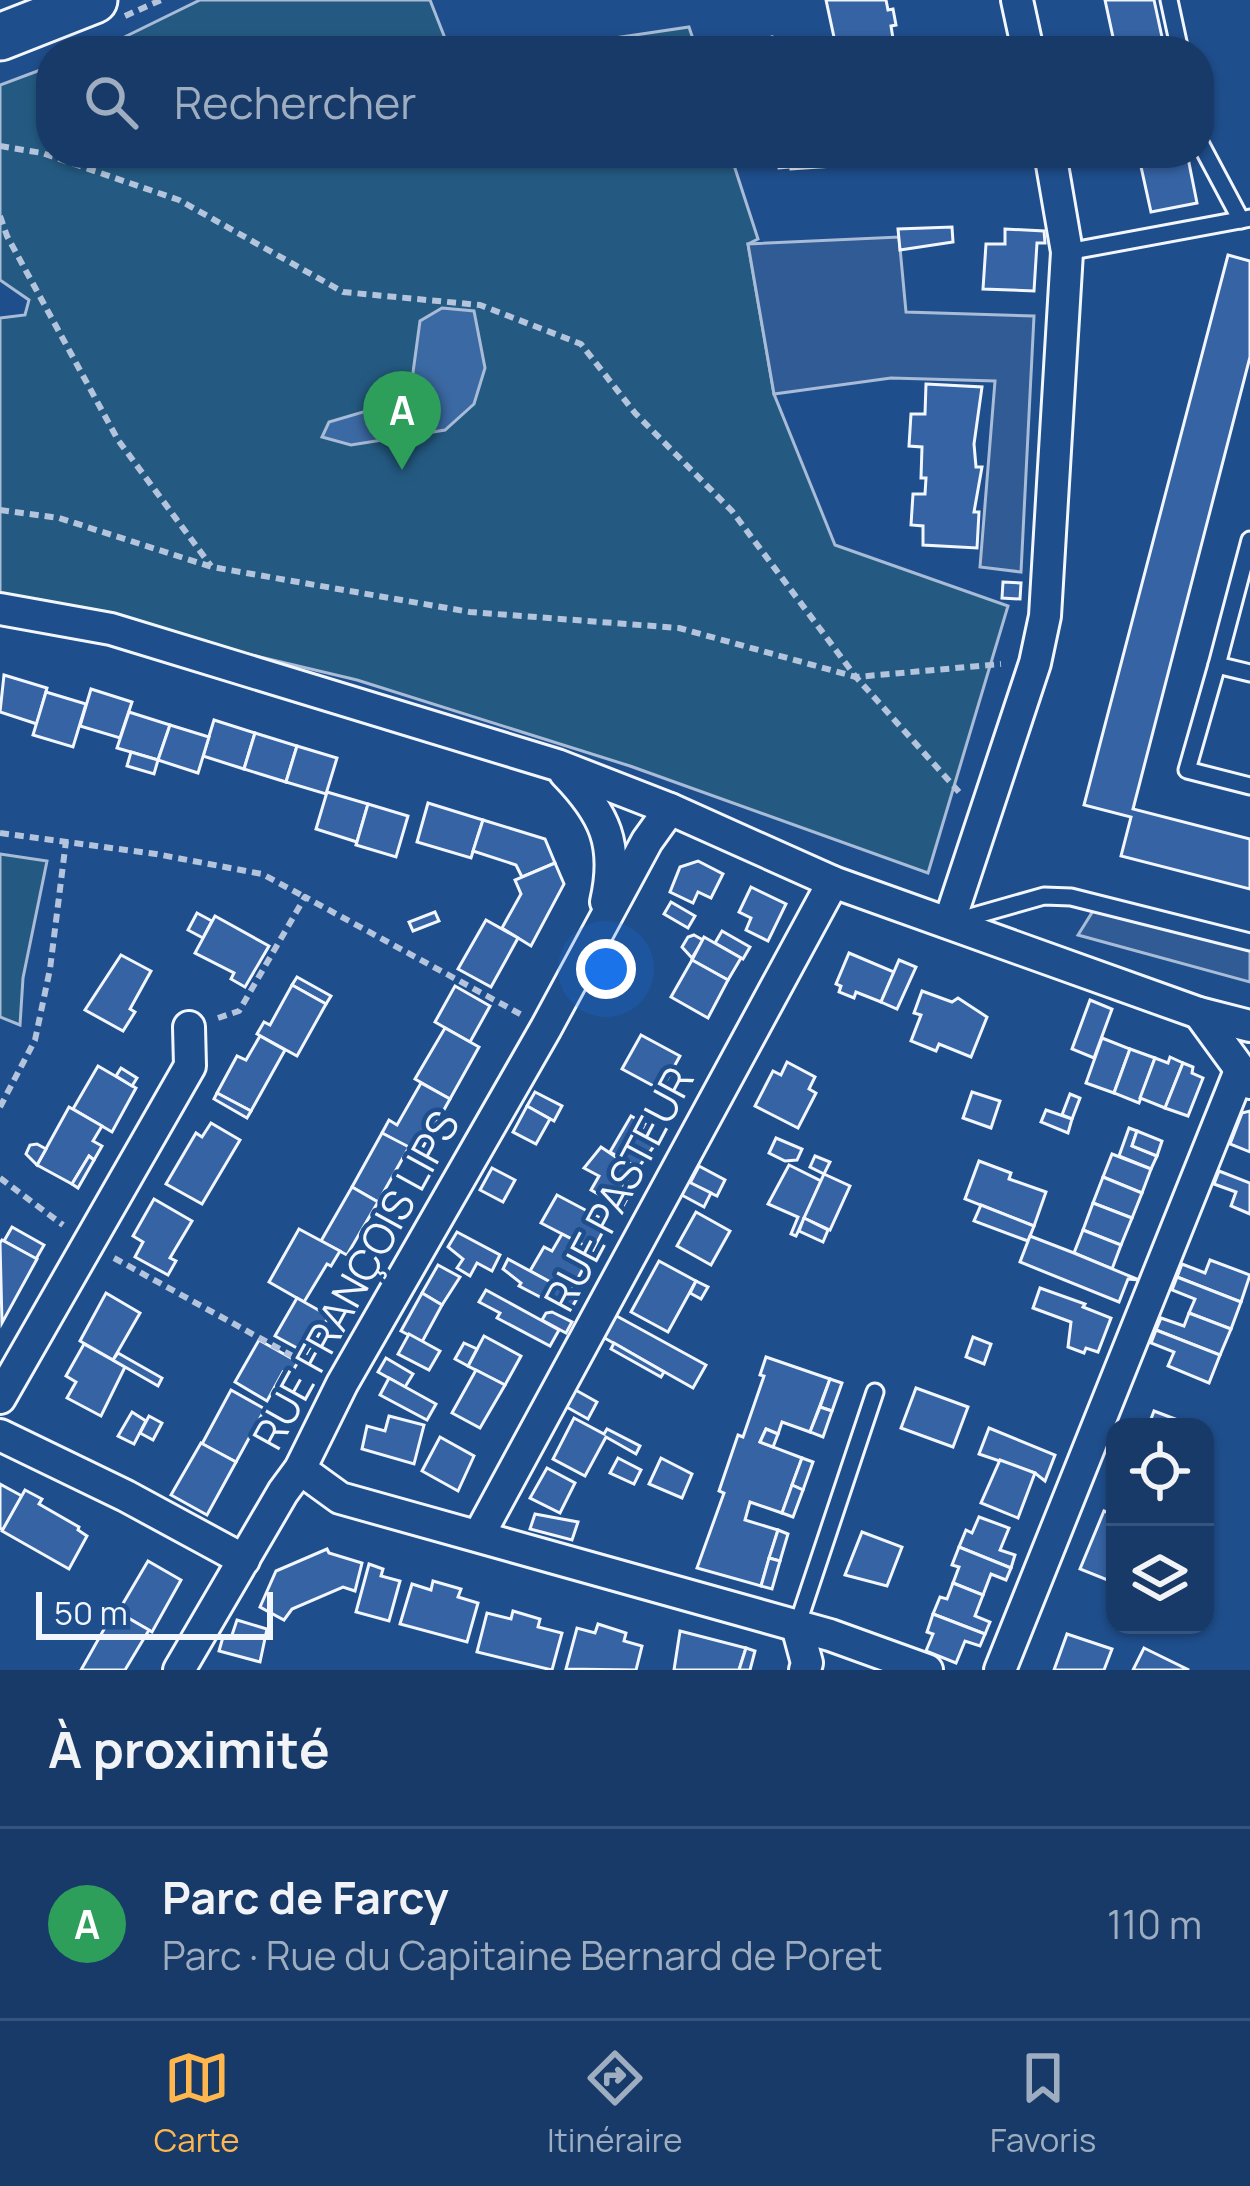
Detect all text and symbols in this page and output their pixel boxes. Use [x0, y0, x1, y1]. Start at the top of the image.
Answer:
search box [36, 36, 1214, 168]
icon: search [78, 69, 144, 135]
text: Rechercher [174, 71, 417, 133]
pin: A [363, 371, 441, 470]
your location [576, 939, 636, 999]
street label: RUE PASTEUR [530, 1057, 707, 1321]
street label: RUE FRANÇOIS LIPS [238, 1100, 472, 1459]
map controls [1106, 1418, 1214, 1634]
button: locate [1106, 1418, 1214, 1526]
button: layers [1106, 1526, 1214, 1634]
scale bar [36, 1586, 273, 1639]
text: 50 m [54, 1590, 128, 1635]
text: À proximité [48, 1714, 330, 1783]
text: Parc de Farcy [162, 1866, 449, 1928]
text: A [74, 1897, 100, 1951]
text: 110 m [1107, 1897, 1202, 1951]
text: Parc · Rue du Capitaine Bernard de Poret [162, 1928, 883, 1982]
tab: Carte [154, 2045, 239, 2162]
tab: Itinéraire [547, 2045, 683, 2162]
tab: Favoris [990, 2045, 1096, 2162]

